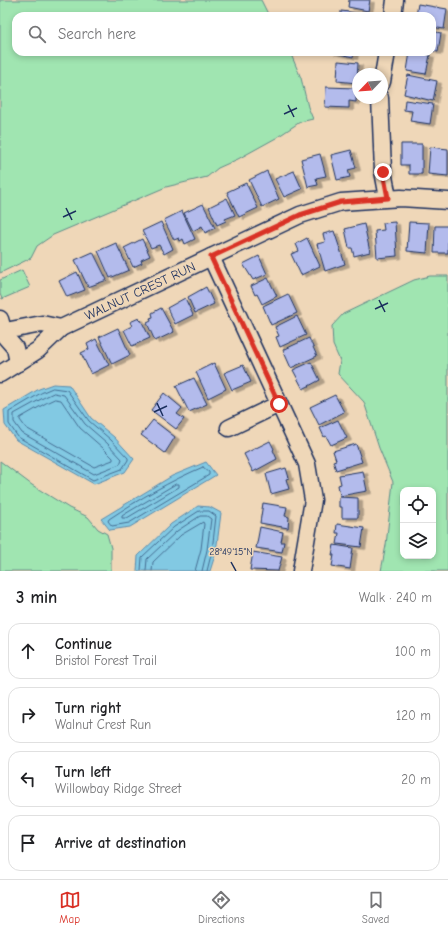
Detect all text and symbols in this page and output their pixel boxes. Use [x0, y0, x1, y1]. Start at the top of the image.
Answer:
search box [12, 12, 436, 56]
icon: search [26, 23, 48, 45]
text: Search here [58, 25, 136, 43]
north arrow [352, 68, 388, 104]
route end [374, 163, 392, 181]
street label: WALNUT CREST RUN [82, 259, 198, 323]
route start [270, 395, 288, 413]
map controls [400, 487, 436, 559]
button: locate [400, 487, 436, 523]
button: layers [400, 523, 436, 559]
text: 28°49'15"N [209, 546, 253, 558]
text: 3 min [16, 588, 57, 607]
text: Walk · 240 m [359, 590, 432, 605]
text: Continue [55, 635, 112, 653]
icon: ahead [17, 640, 39, 662]
text: 100 m [395, 644, 431, 659]
text: Bristol Forest Trail [55, 653, 157, 668]
text: Turn right [55, 699, 121, 717]
icon: right [17, 704, 39, 726]
text: 120 m [396, 708, 431, 723]
text: Walnut Crest Run [55, 717, 151, 732]
text: Turn left [55, 763, 111, 781]
icon: left [17, 768, 39, 790]
text: 20 m [401, 772, 431, 787]
text: Willowbay Ridge Street [55, 781, 181, 796]
icon: arrive [17, 832, 39, 854]
text: Arrive at destination [55, 834, 186, 852]
tab: Map [59, 889, 81, 926]
tab: Directions [198, 889, 245, 926]
tab: Saved [362, 889, 389, 926]

